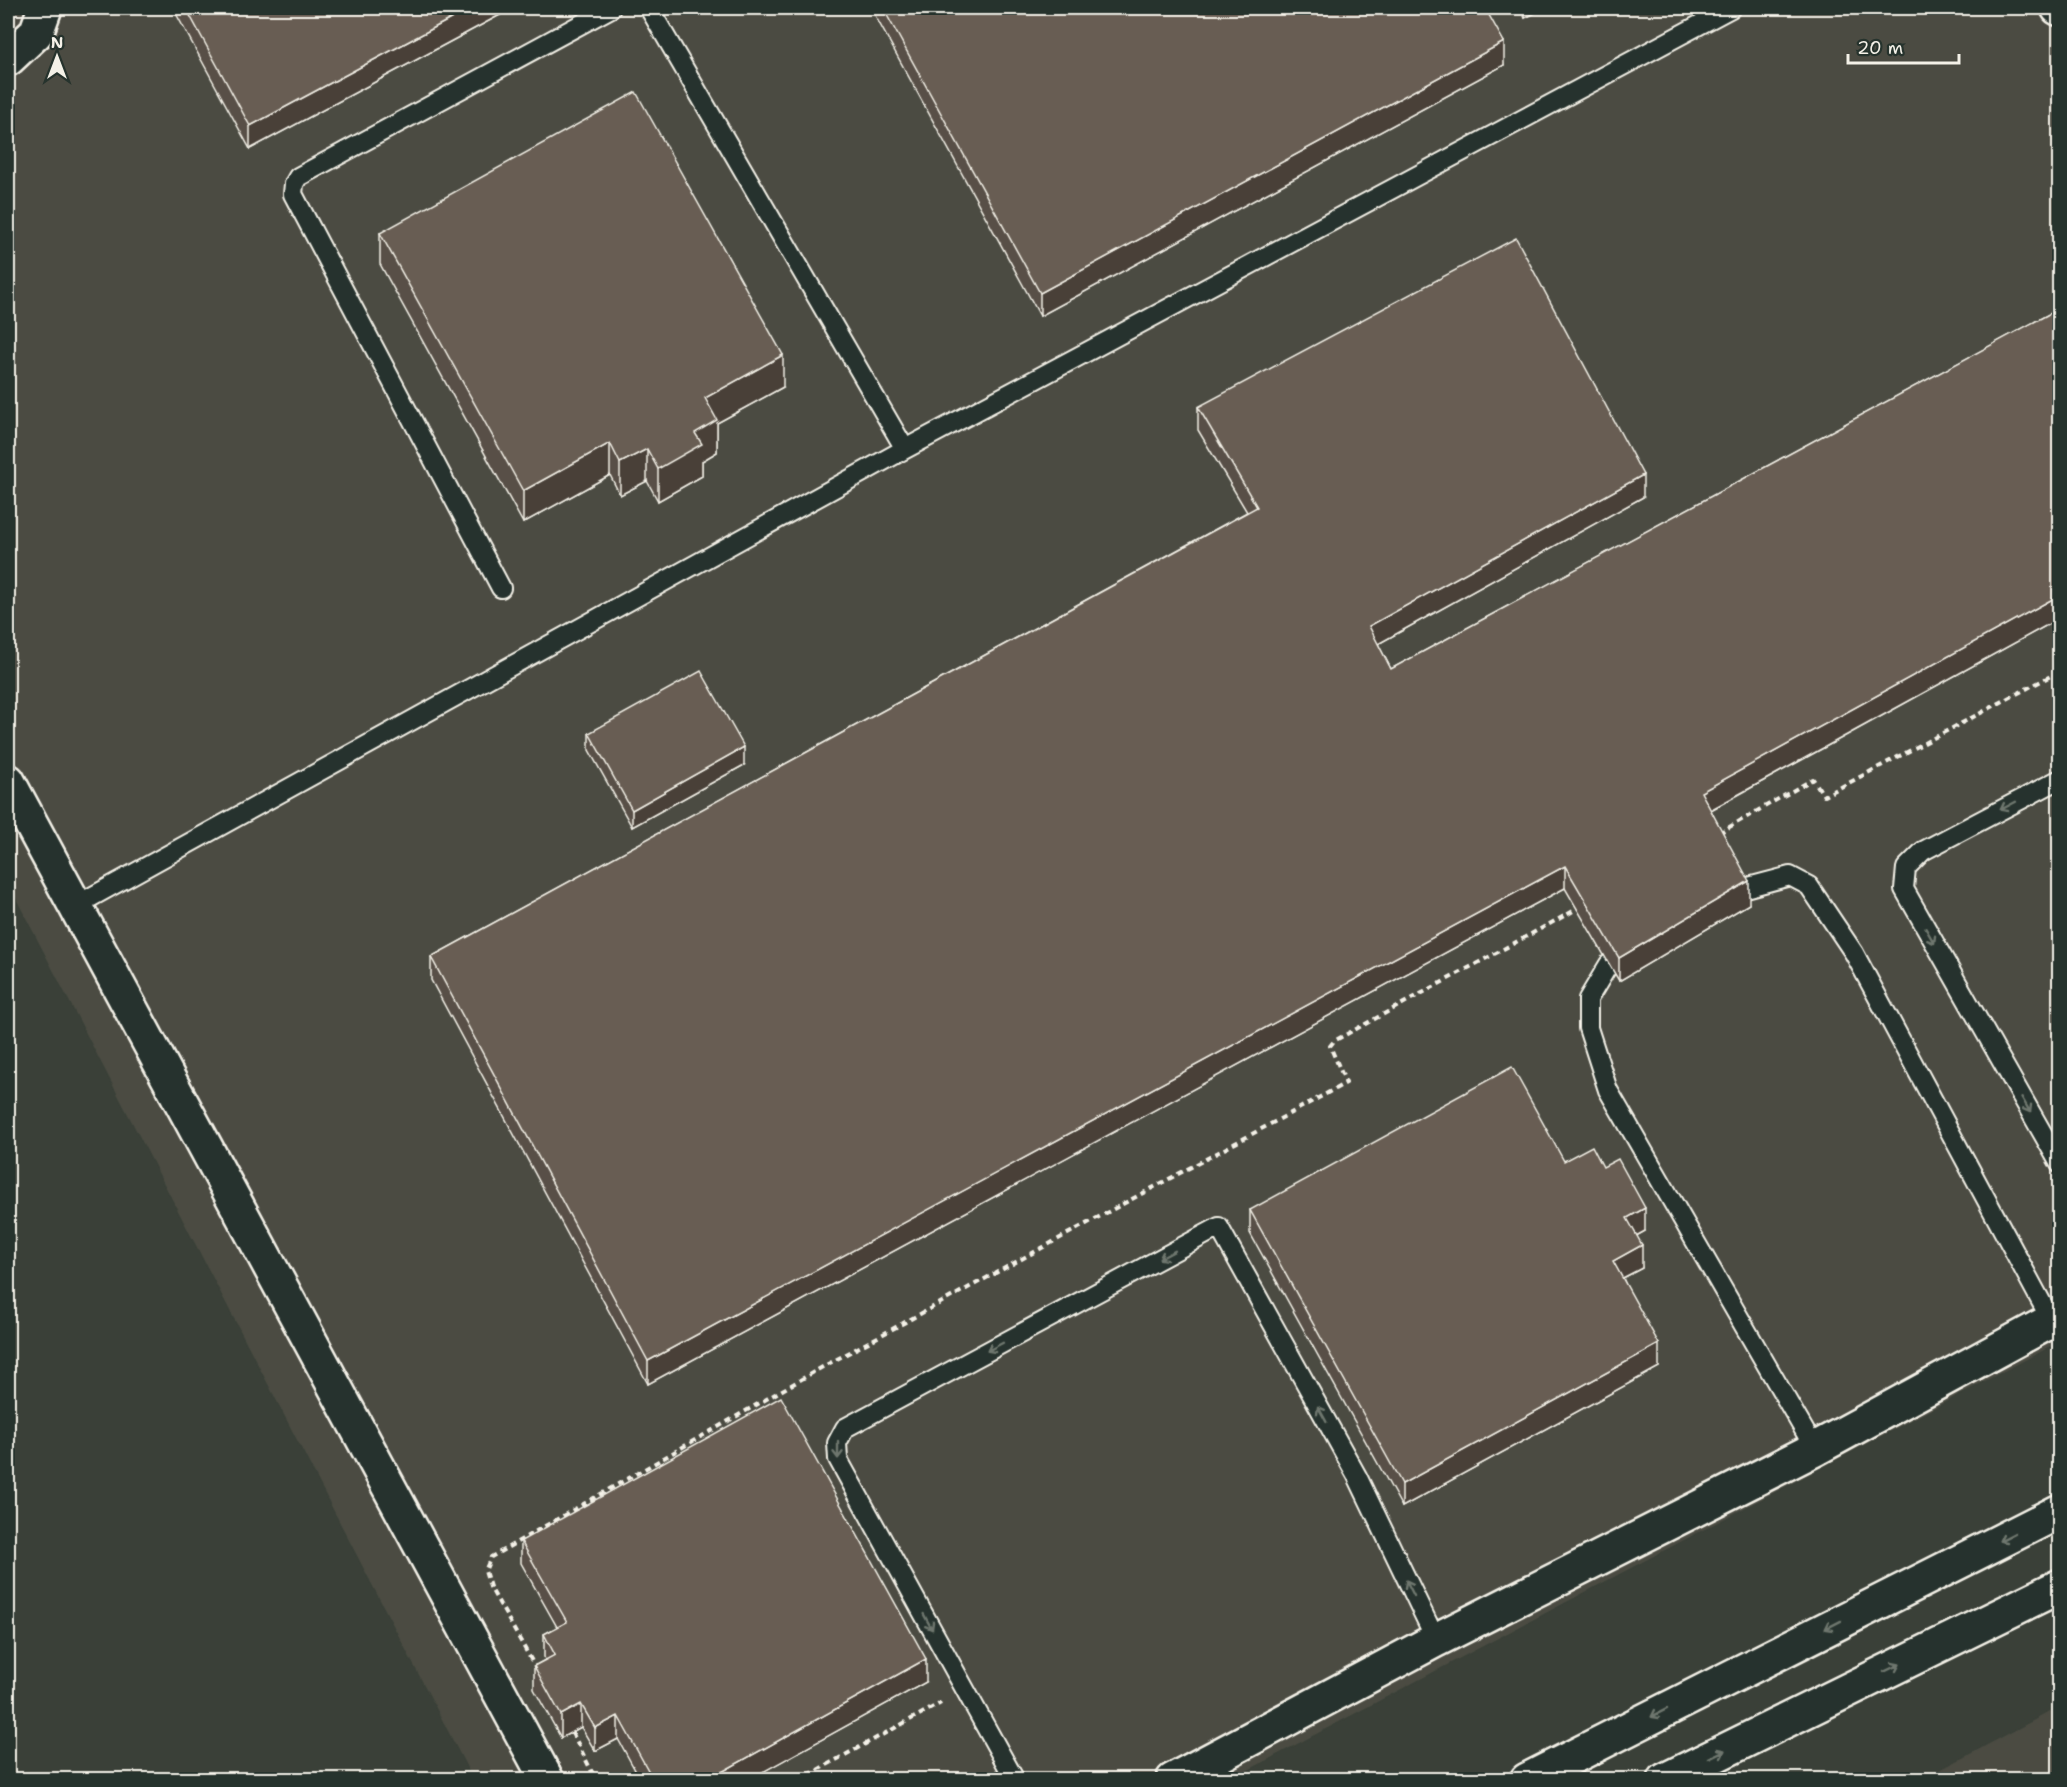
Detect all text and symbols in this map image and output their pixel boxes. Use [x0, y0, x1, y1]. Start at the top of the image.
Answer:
north arrow [27, 27, 87, 87]
scale bar [1848, 27, 1959, 65]
text: N [51, 32, 63, 53]
text: 20 m [1857, 36, 1903, 60]
one-way arrow [1999, 801, 2017, 812]
one-way arrow [1924, 927, 1936, 944]
one-way arrow [2020, 1096, 2032, 1113]
one-way arrow [1159, 1250, 1177, 1261]
one-way arrow [987, 1342, 1005, 1353]
one-way arrow [1316, 1406, 1328, 1423]
one-way arrow [832, 1440, 844, 1459]
one-way arrow [1999, 1532, 2017, 1544]
one-way arrow [1404, 1580, 1416, 1597]
one-way arrow [922, 1613, 934, 1630]
one-way arrow [1825, 1620, 1843, 1631]
one-way arrow [1883, 1661, 1901, 1673]
one-way arrow [1651, 1708, 1669, 1719]
one-way arrow [1708, 1747, 1726, 1759]

